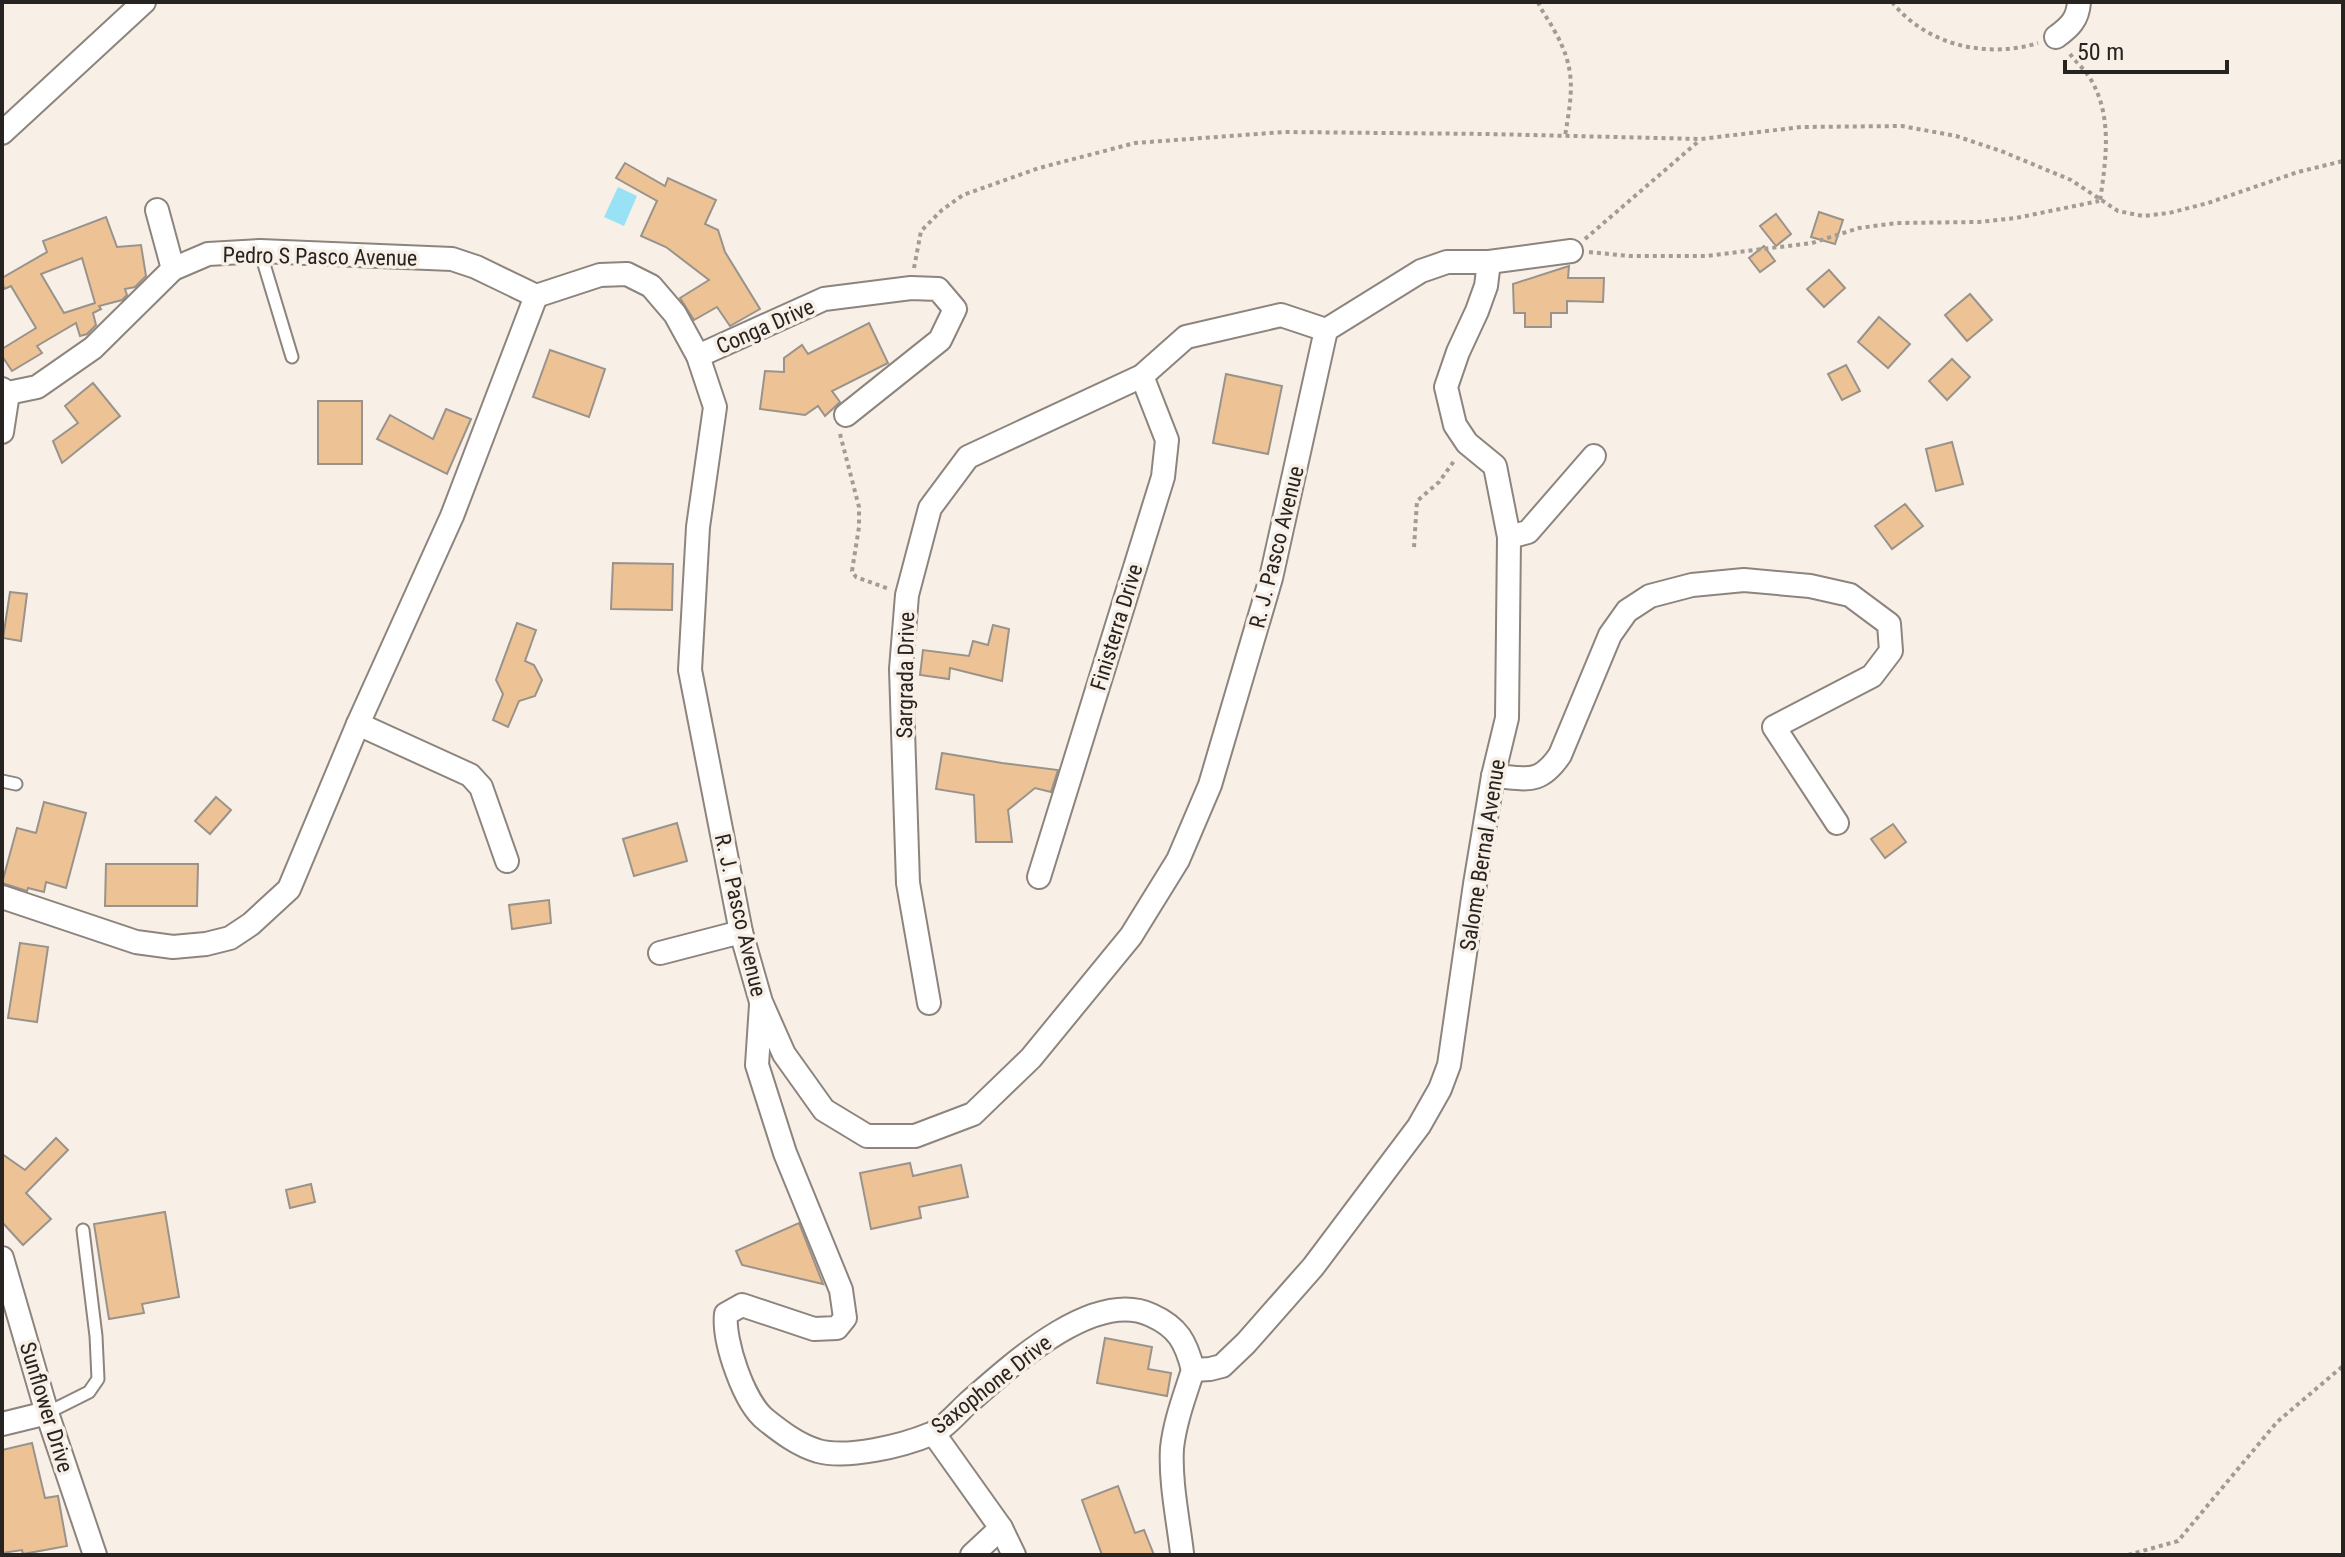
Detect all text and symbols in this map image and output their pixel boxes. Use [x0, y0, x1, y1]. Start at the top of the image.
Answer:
scale bar [2065, 24, 2227, 74]
text: 50 m [2077, 38, 2124, 66]
street label: Pedro S Pasco Avenue [223, 242, 417, 271]
street label: Conga Drive [712, 294, 818, 359]
street label: R. J. Pasco Avenue [1244, 463, 1309, 631]
street label: Finisterra Drive [1085, 561, 1148, 693]
street label: Sargrada Drive [892, 612, 919, 738]
street label: Salome Bernal Avenue [1455, 758, 1510, 953]
street label: R. J. Pasco Avenue [710, 831, 771, 999]
street label: Saxophone Drive [927, 1330, 1056, 1439]
street label: Sunflower Drive [15, 1339, 78, 1475]

